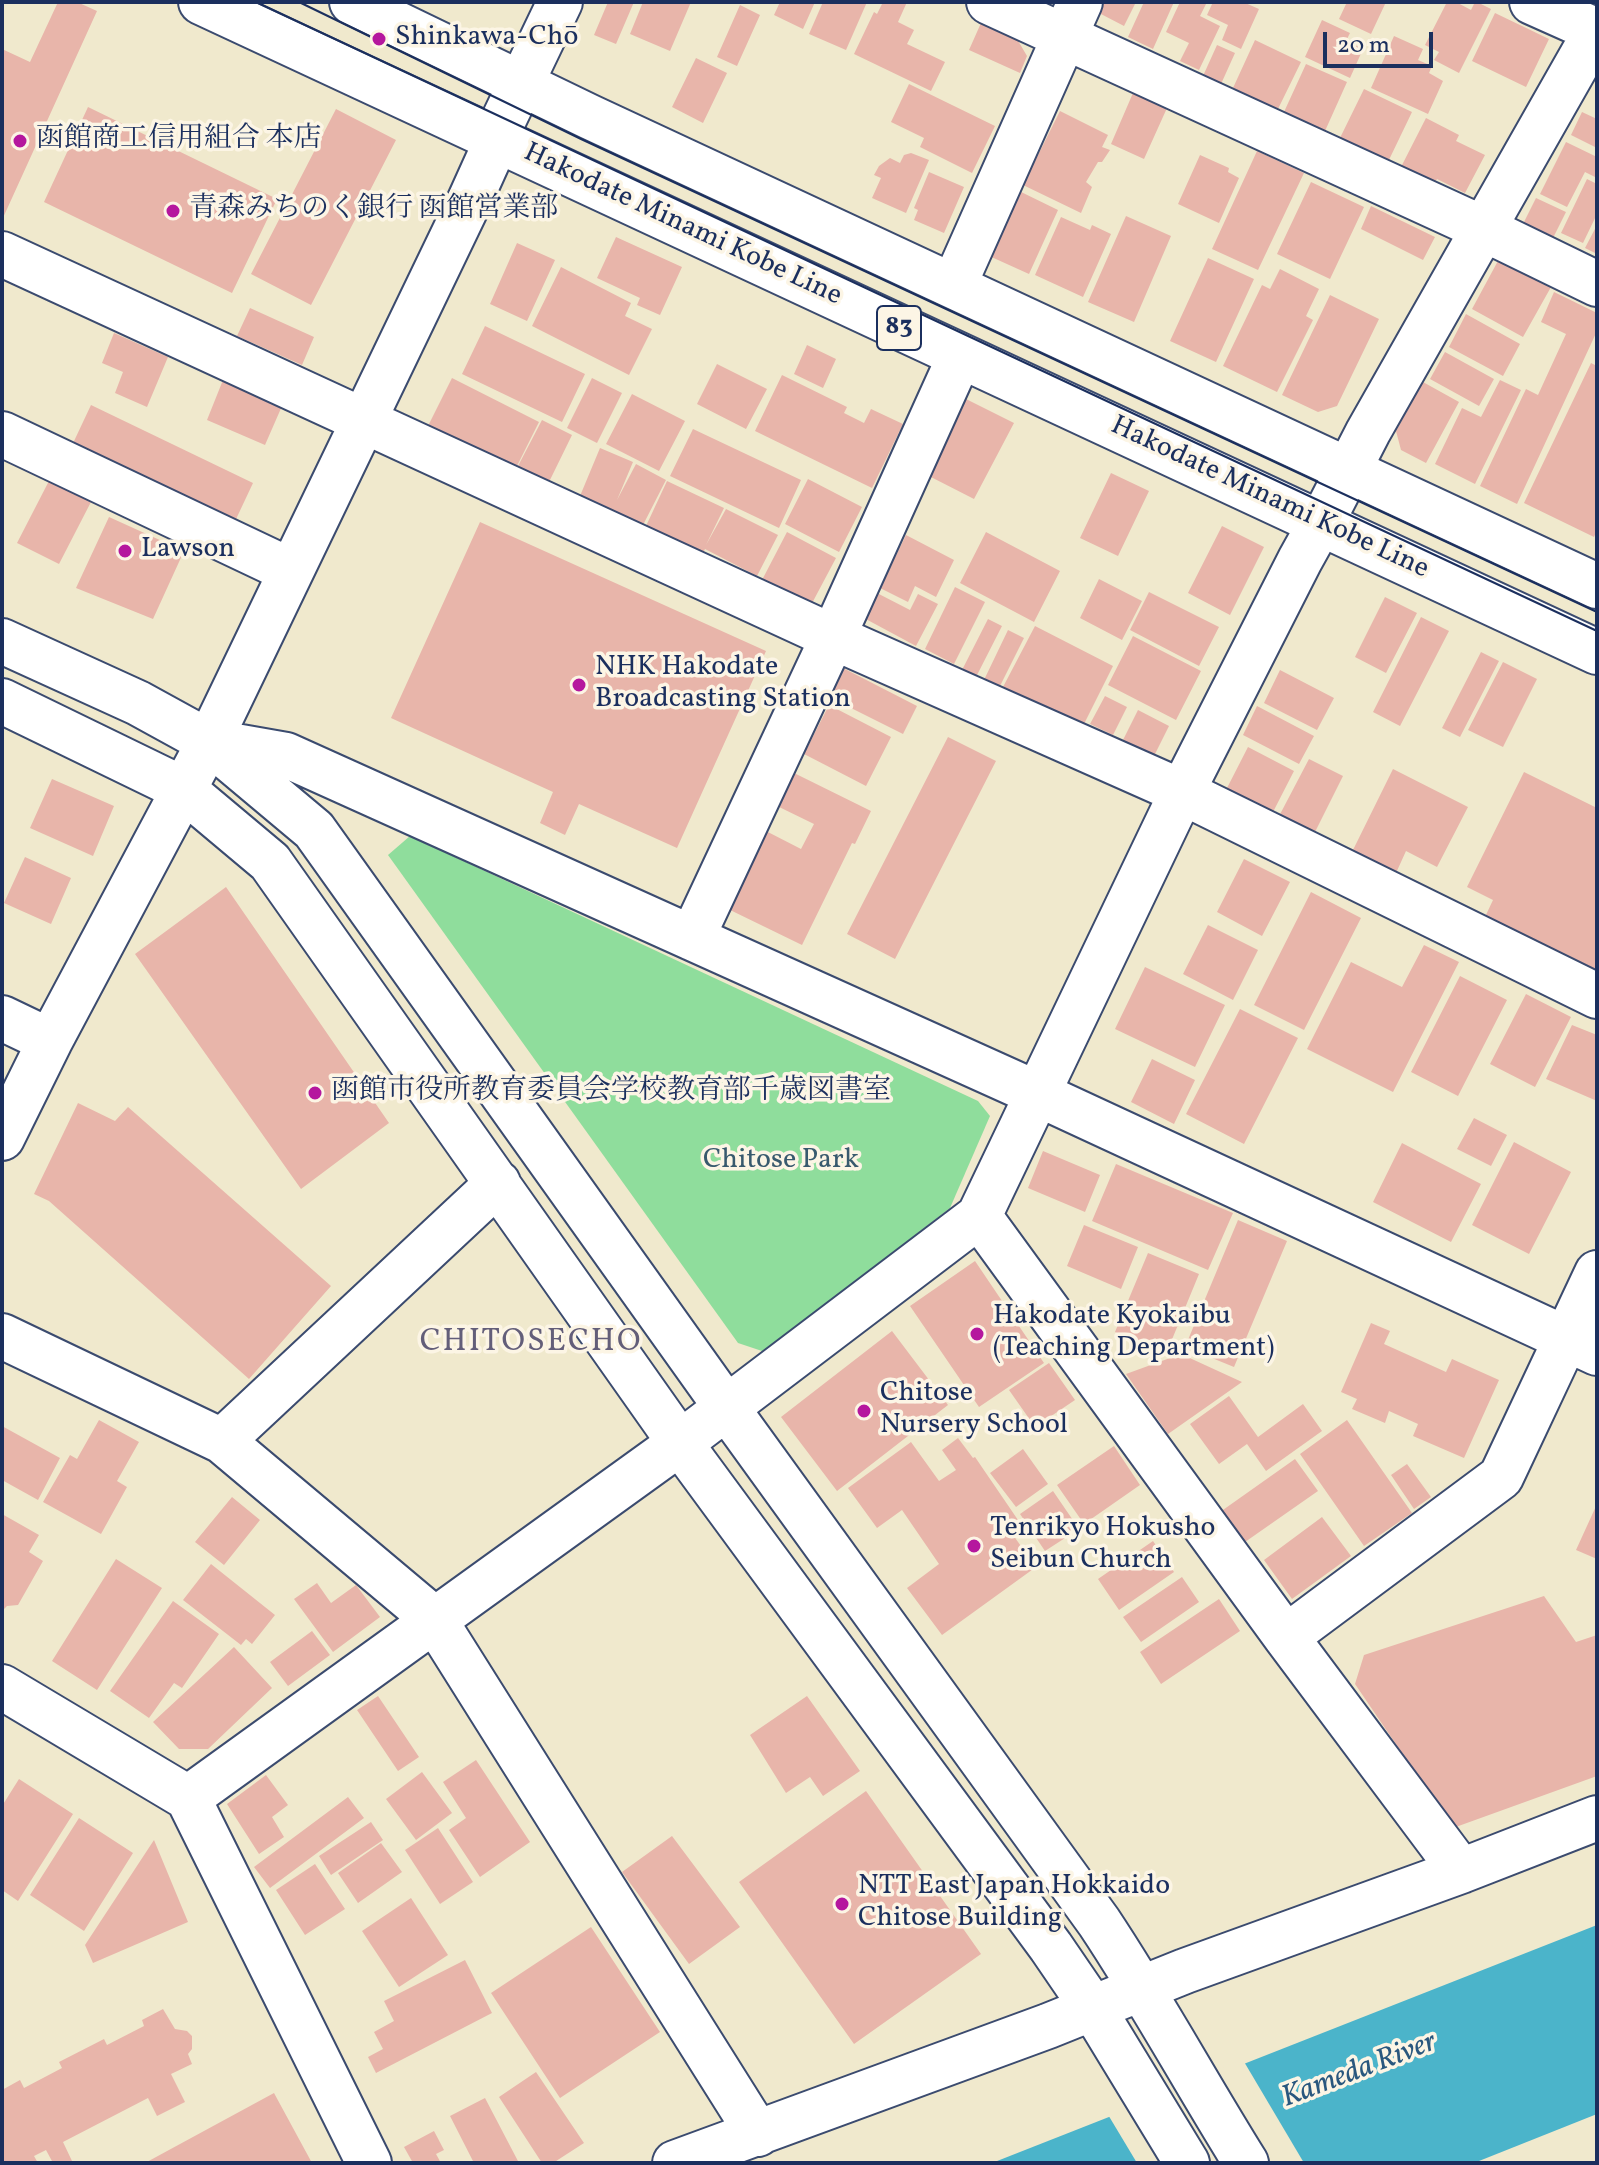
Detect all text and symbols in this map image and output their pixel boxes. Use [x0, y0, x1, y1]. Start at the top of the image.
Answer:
scale bar [1327, 16, 1437, 66]
place label: Shinkawa-Chō [395, 22, 578, 56]
text: 20 m [1337, 29, 1390, 63]
marker: Shinkawa-Chō [370, 30, 388, 48]
place label: 函館商工信用組合 本店 [36, 124, 322, 158]
marker: 函館商工信用組合 本店 [11, 132, 29, 150]
street label: Hakodate Minami Kobe Line [518, 137, 846, 315]
place label: 青森みちのく銀行 函館営業部 [189, 194, 559, 228]
marker: 青森みちのく銀行 函館営業部 [164, 202, 182, 220]
road number: 83 [877, 306, 921, 350]
street label: Hakodate Minami Kobe Line [1105, 410, 1433, 588]
place label: Lawson [141, 534, 235, 568]
marker: Lawson [116, 542, 134, 560]
place label: NHK Hakodate Broadcasting Station [595, 652, 851, 718]
marker: NHK Hakodate Broadcasting Station [570, 676, 588, 694]
place label: 函館市役所教育委員会学校教育部千歳図書室 [331, 1076, 891, 1110]
marker: 函館市役所教育委員会学校教育部千歳図書室 [306, 1084, 324, 1102]
park label: Chitose Park [703, 1145, 859, 1179]
place label: Hakodate Kyokaibu (Teaching Department) [993, 1301, 1274, 1367]
district label: CHITOSECHO [420, 1325, 642, 1363]
marker: Hakodate Kyokaibu (Teaching Department) [968, 1325, 986, 1343]
place label: Chitose Nursery School [880, 1378, 1068, 1444]
marker: Chitose Nursery School [855, 1402, 873, 1420]
place label: Tenrikyo Hokusho Seibun Church [990, 1513, 1216, 1579]
marker: Tenrikyo Hokusho Seibun Church [965, 1537, 983, 1555]
place label: NTT East Japan Hokkaido Chitose Building [858, 1871, 1170, 1937]
marker: NTT East Japan Hokkaido Chitose Building [833, 1895, 851, 1913]
water label: Kameda River [1277, 2026, 1443, 2118]

